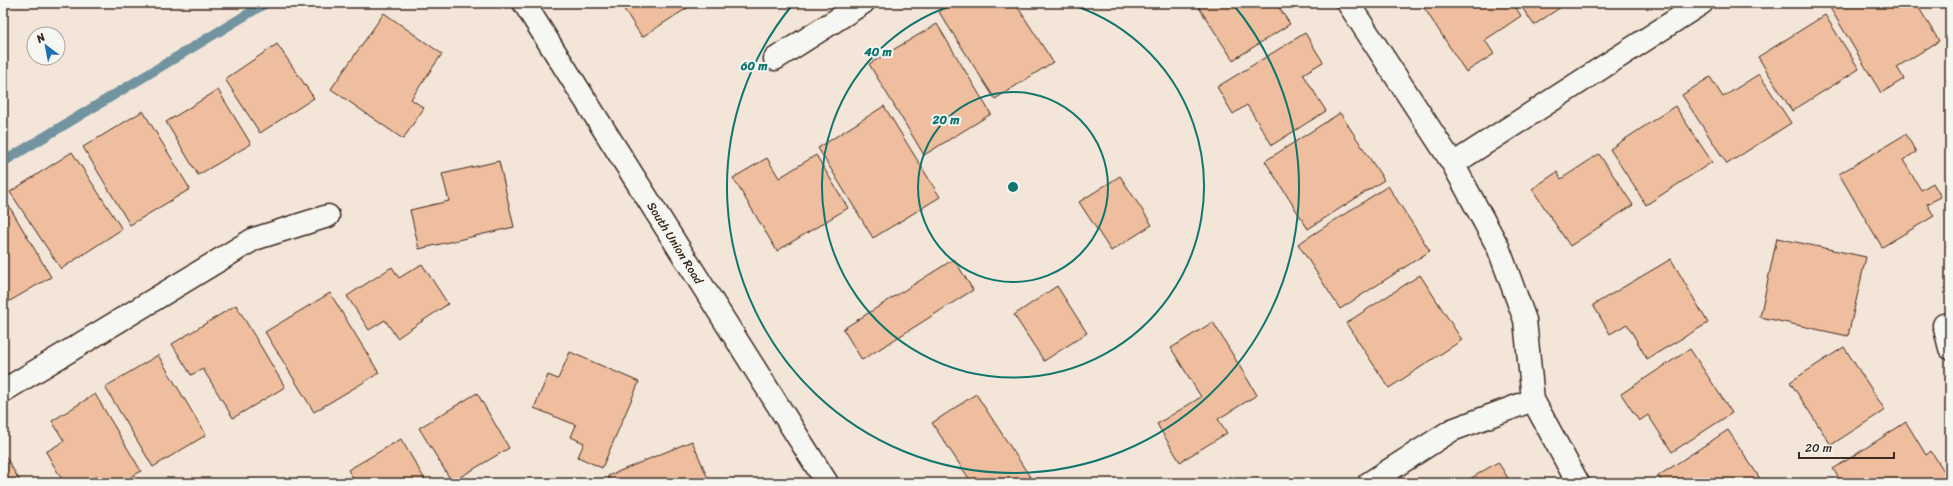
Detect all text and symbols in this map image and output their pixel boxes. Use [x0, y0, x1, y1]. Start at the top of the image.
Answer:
north arrow [26, 26, 66, 66]
text: N [32, 28, 50, 49]
text: 40 m [863, 41, 892, 63]
text: 60 m [740, 55, 768, 77]
text: 20 m [932, 109, 960, 131]
centre of rings [1006, 180, 1020, 194]
street label: South Union Road [641, 197, 710, 289]
scale bar [1799, 434, 1894, 460]
text: 20 m [1805, 437, 1832, 459]

